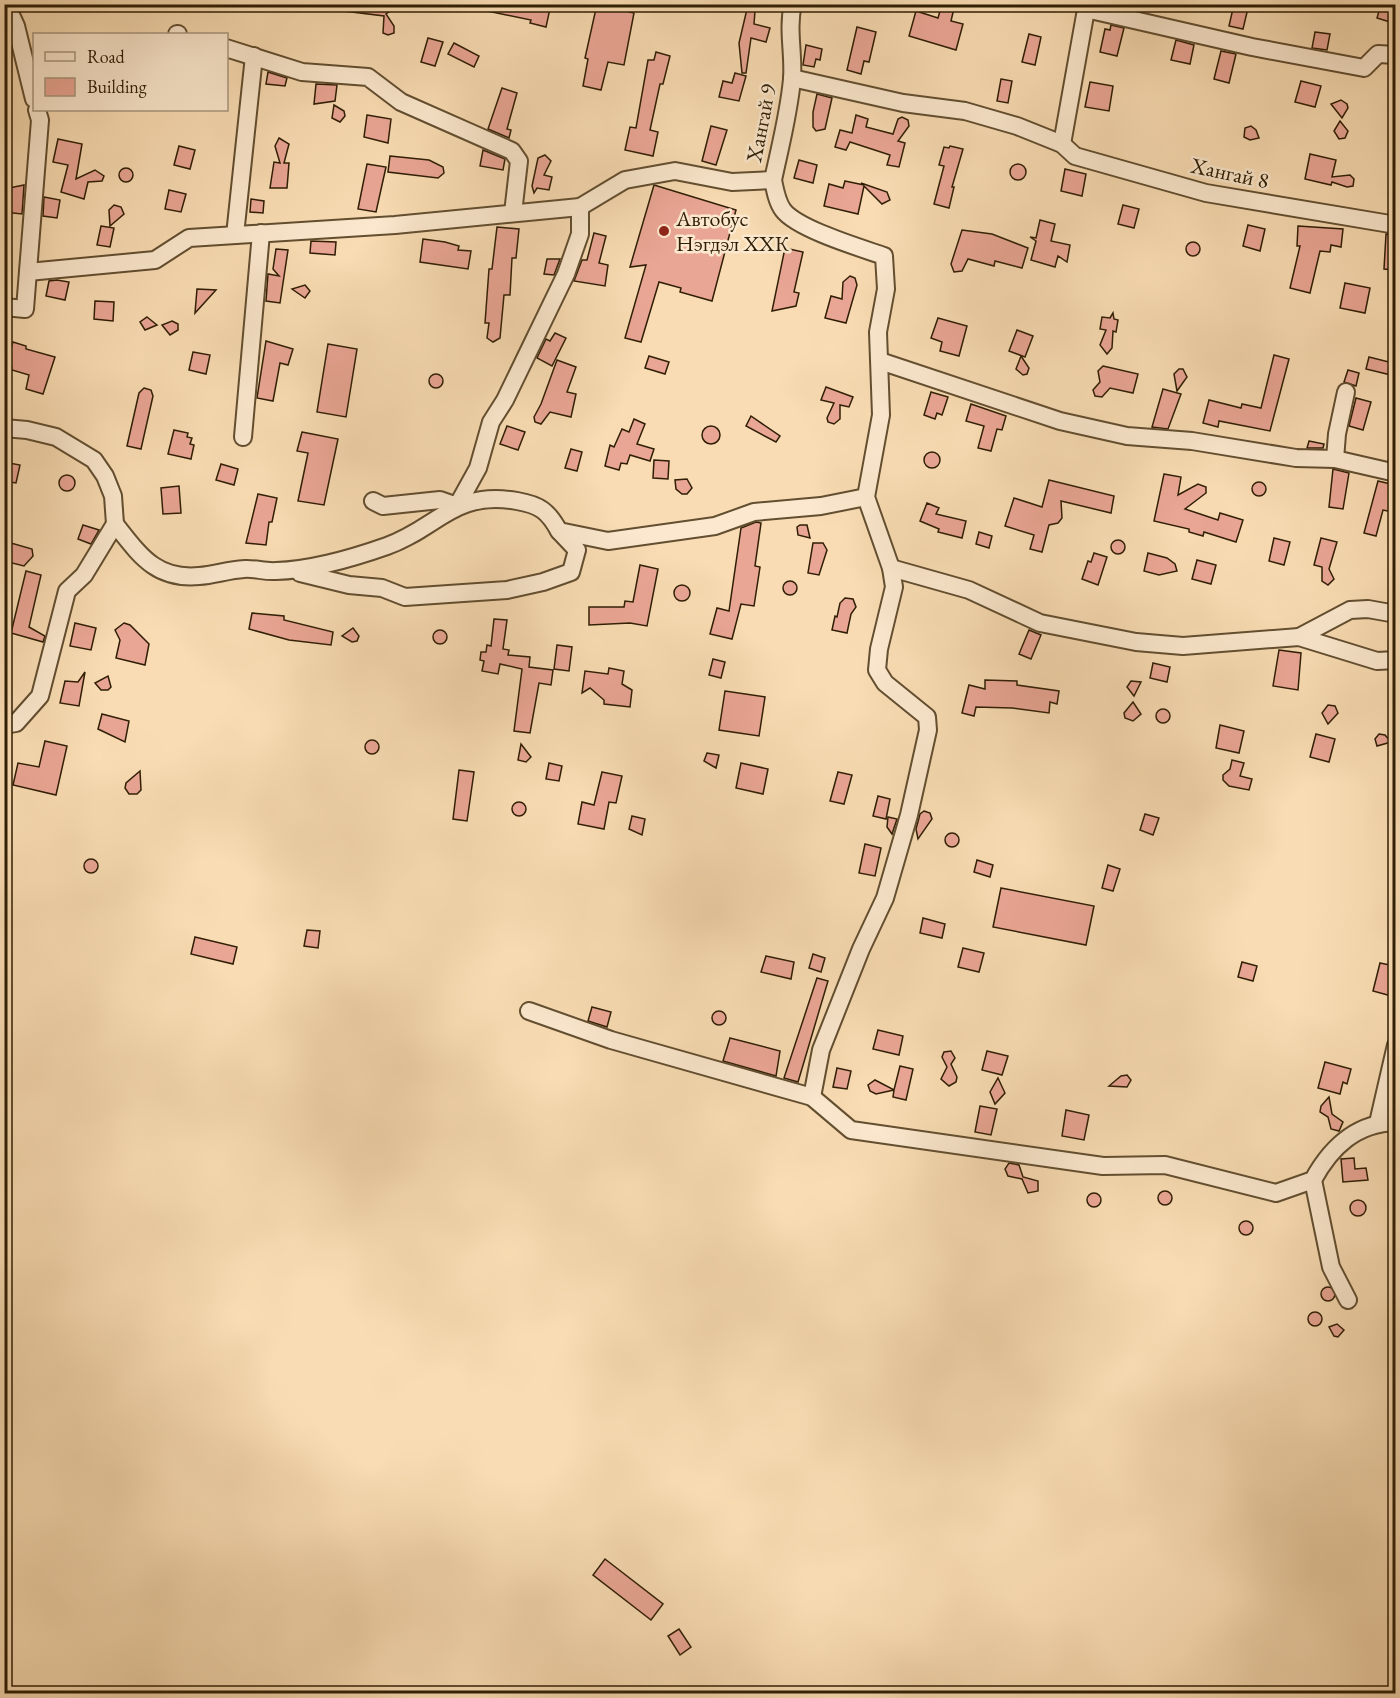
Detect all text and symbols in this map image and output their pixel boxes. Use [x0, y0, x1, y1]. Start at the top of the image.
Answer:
legend [33, 33, 228, 111]
text: Road [87, 45, 126, 68]
text: Building [87, 75, 147, 98]
street label: Хангай 9 [739, 81, 783, 165]
street label: Хангай 8 [1187, 150, 1272, 195]
place label: Автобус Нэгдэл ХХК [675, 204, 790, 258]
marker: Автобус Нэгдэл ХХК [657, 224, 671, 238]

